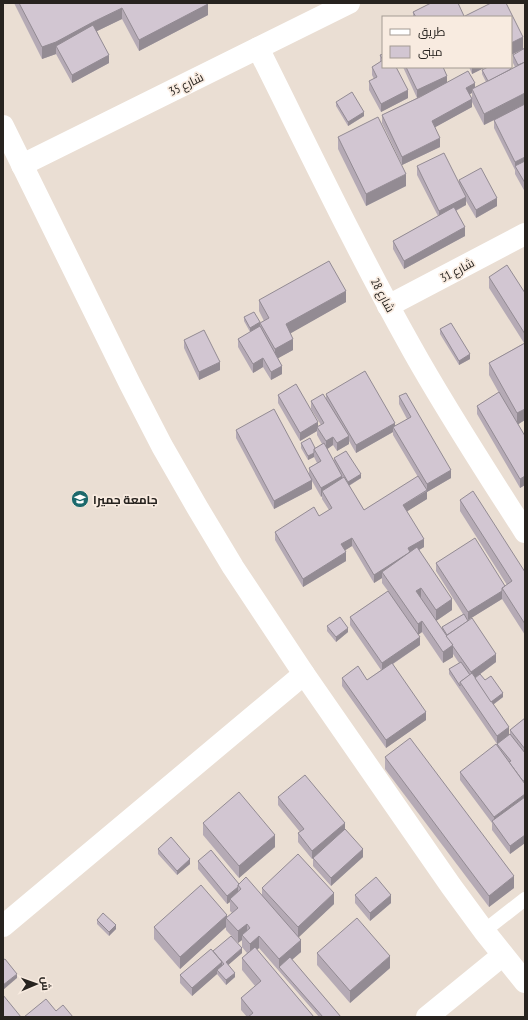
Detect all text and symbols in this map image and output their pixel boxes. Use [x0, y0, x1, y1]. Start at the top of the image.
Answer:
legend [382, 16, 512, 68]
text: طريق [418, 24, 446, 39]
text: مبنى [418, 44, 443, 59]
street label: شارع 35 [166, 69, 206, 100]
street label: شارع 31 [437, 255, 477, 286]
street label: شارع 28 [367, 275, 398, 315]
school or university icon: جامعة جميرا [70, 489, 90, 509]
place label: جامعة جميرا [93, 492, 158, 508]
north arrow [16, 964, 56, 1004]
text: ش [39, 976, 53, 991]

